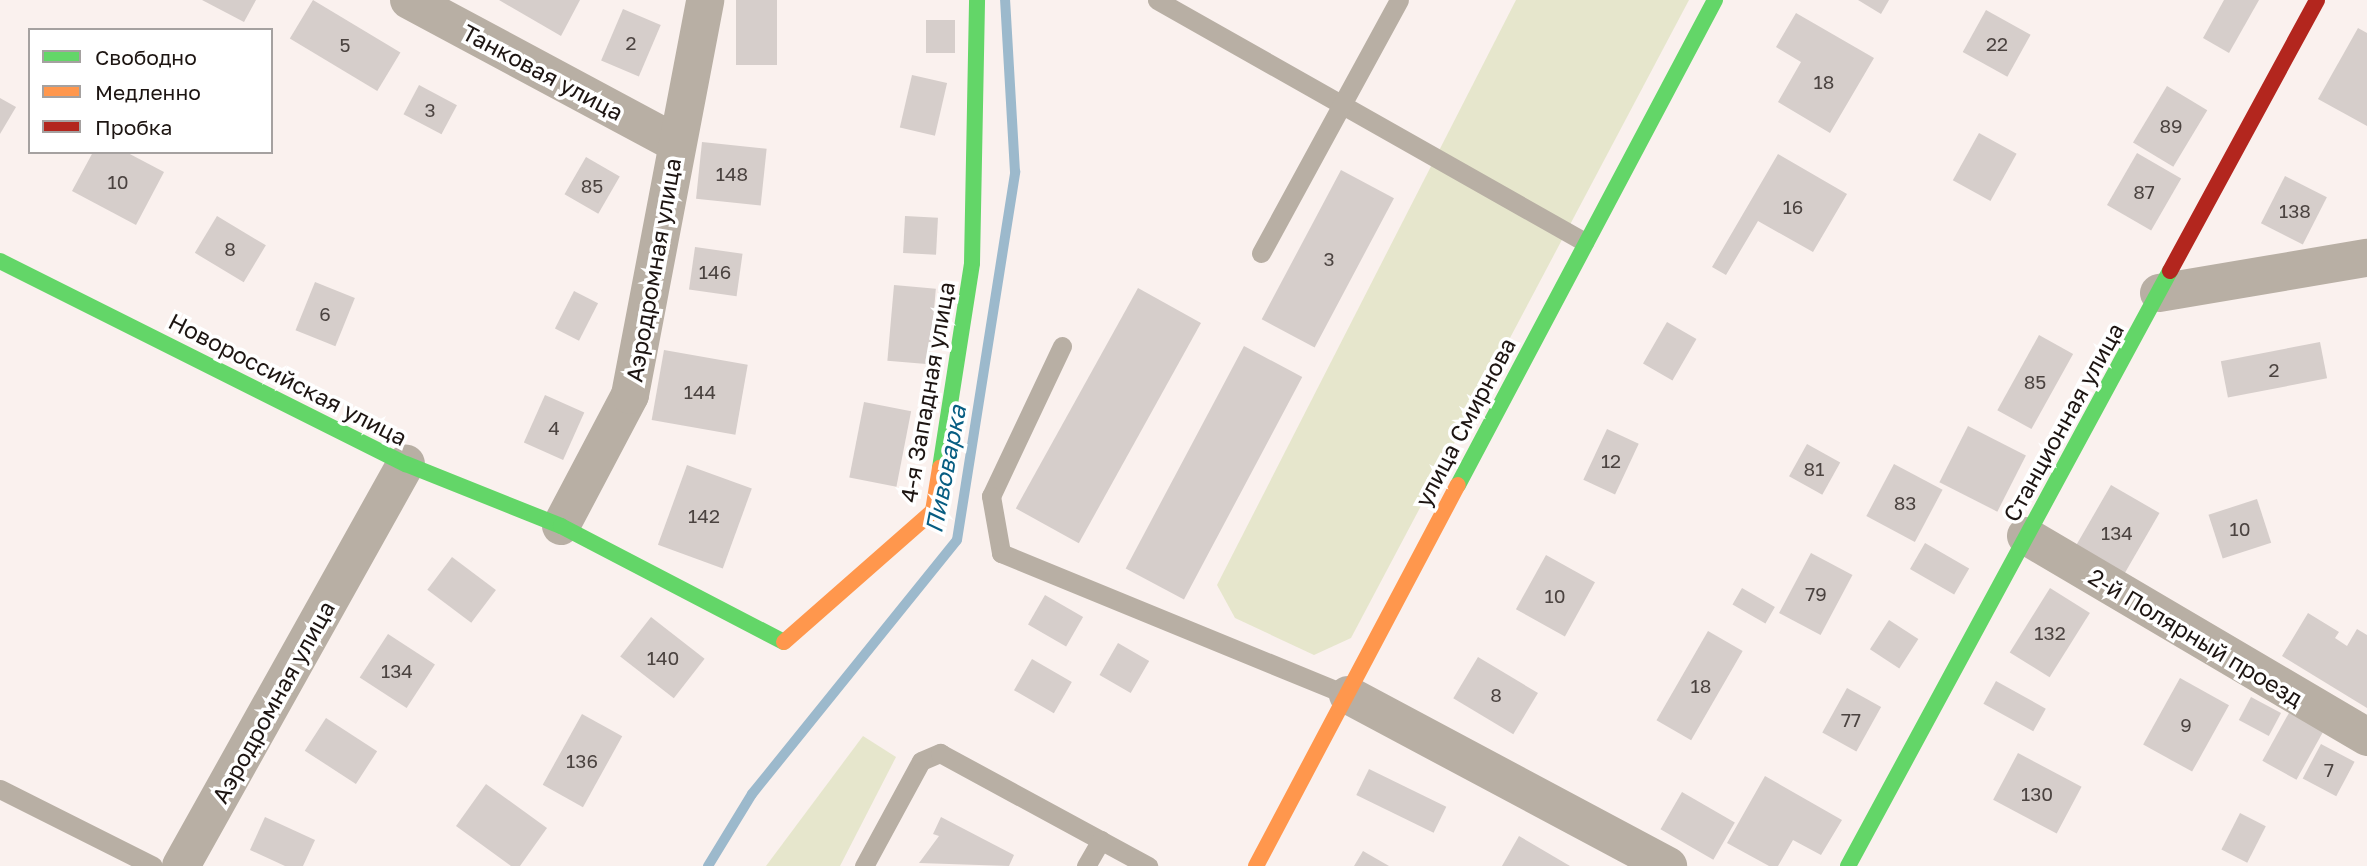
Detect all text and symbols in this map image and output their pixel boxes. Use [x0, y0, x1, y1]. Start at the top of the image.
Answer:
street label: Танковая улица [458, 18, 628, 126]
legend [28, 28, 273, 154]
house number: 2 [625, 32, 637, 54]
house number: 22 [1986, 33, 2008, 55]
house number: 5 [339, 34, 351, 56]
text: Свободно [95, 44, 197, 70]
house number: 18 [1814, 71, 1834, 93]
text: Медленно [95, 79, 201, 105]
house number: 3 [424, 99, 436, 121]
text: Пробка [95, 114, 173, 140]
house number: 89 [2159, 115, 2183, 137]
street label: Аэродромная улица [620, 156, 686, 384]
house number: 148 [716, 163, 748, 185]
house number: 10 [108, 171, 128, 193]
house number: 85 [581, 175, 603, 197]
house number: 87 [2133, 181, 2155, 203]
house number: 16 [1783, 196, 1803, 218]
house number: 138 [2279, 200, 2311, 222]
house number: 8 [224, 238, 236, 260]
house number: 3 [1323, 248, 1335, 270]
house number: 146 [699, 261, 731, 283]
street label: 4-я Западная улица [894, 280, 960, 504]
house number: 6 [319, 303, 331, 325]
street label: Новороссийская улица [164, 307, 412, 451]
street label: Станционная улица [1997, 318, 2129, 526]
street label: улица Смирнова [1409, 333, 1521, 511]
house number: 2 [2268, 359, 2280, 381]
house number: 85 [2024, 371, 2046, 393]
house number: 144 [684, 381, 716, 403]
water label: Пивоварка [919, 403, 971, 535]
house number: 4 [548, 417, 560, 439]
house number: 12 [1601, 450, 1621, 472]
house number: 81 [1804, 458, 1824, 480]
house number: 83 [1894, 492, 1916, 514]
house number: 142 [688, 505, 720, 527]
house number: 10 [2230, 518, 2250, 540]
house number: 134 [2101, 522, 2133, 544]
street label: 2-й Полярный проезд [2084, 562, 2308, 712]
house number: 79 [1805, 583, 1827, 605]
house number: 10 [1545, 585, 1565, 607]
street label: Аэродромная улица [206, 596, 340, 808]
house number: 132 [2034, 622, 2066, 644]
house number: 140 [647, 647, 679, 669]
house number: 134 [381, 660, 413, 682]
house number: 18 [1691, 675, 1711, 697]
house number: 8 [1490, 684, 1502, 706]
house number: 77 [1841, 709, 1861, 731]
house number: 9 [2180, 714, 2192, 736]
house number: 136 [566, 750, 598, 772]
house number: 7 [2324, 759, 2334, 781]
house number: 130 [2021, 783, 2053, 805]

